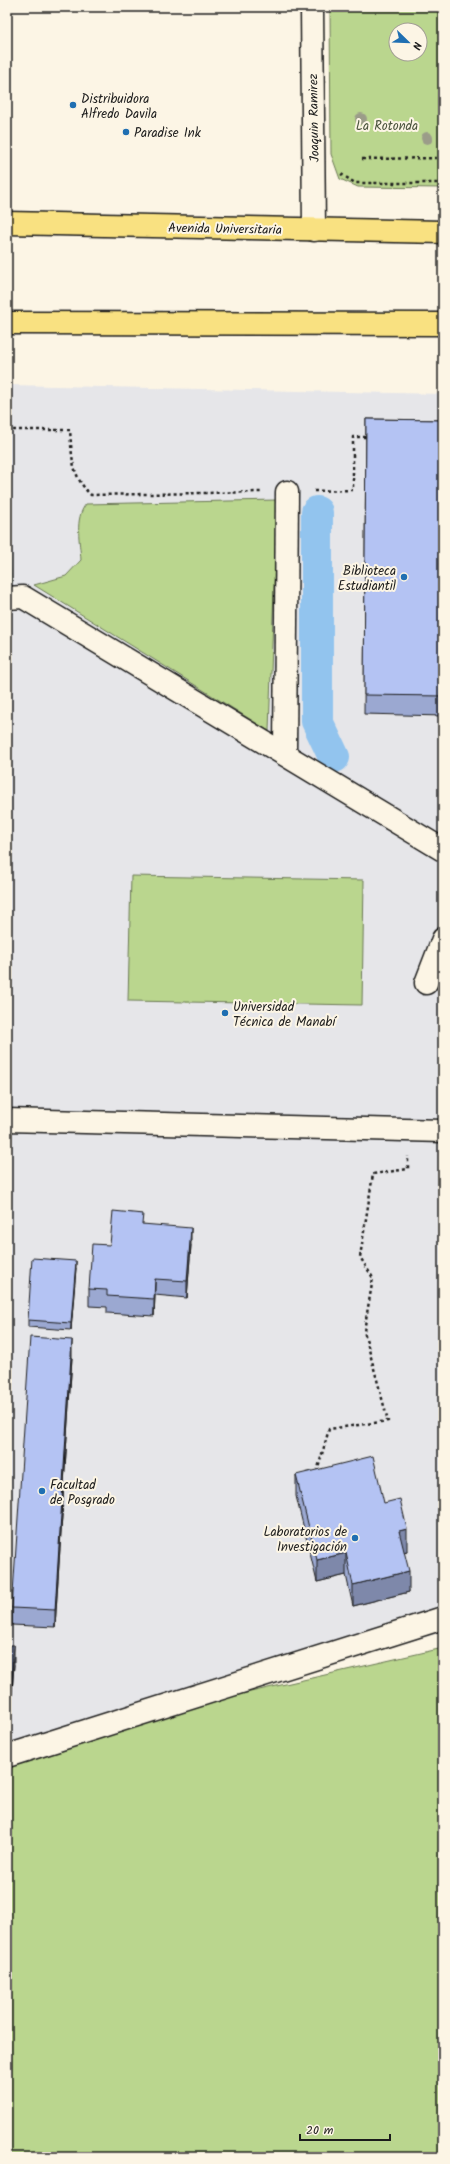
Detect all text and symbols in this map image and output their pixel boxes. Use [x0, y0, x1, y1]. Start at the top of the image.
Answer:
north arrow [388, 22, 428, 62]
text: N [407, 39, 426, 52]
street label: Joaquin Ramirez [303, 73, 326, 163]
place label: Distribuidora Alfredo Davila [81, 89, 157, 125]
marker: Distribuidora Alfredo Davila [68, 100, 78, 110]
park label: La Rotonda [356, 116, 418, 137]
place label: Paradise Ink [134, 123, 202, 144]
marker: Paradise Ink [121, 127, 131, 137]
street label: Avenida Universitaria [168, 218, 282, 241]
place label: Biblioteca Estudiantil [338, 561, 396, 597]
marker: Biblioteca Estudiantil [399, 572, 409, 582]
place label: Universidad Técnica de Manabí [233, 997, 337, 1033]
marker: Universidad Técnica de Manabí [220, 1008, 230, 1018]
place label: Facultad de Posgrado [50, 1475, 115, 1511]
marker: Facultad de Posgrado [37, 1486, 47, 1496]
place label: Laboratorios de Investigación [263, 1522, 347, 1558]
marker: Laboratorios de Investigación [350, 1533, 360, 1543]
scale bar [300, 2116, 390, 2142]
text: 20 m [306, 2121, 334, 2140]

